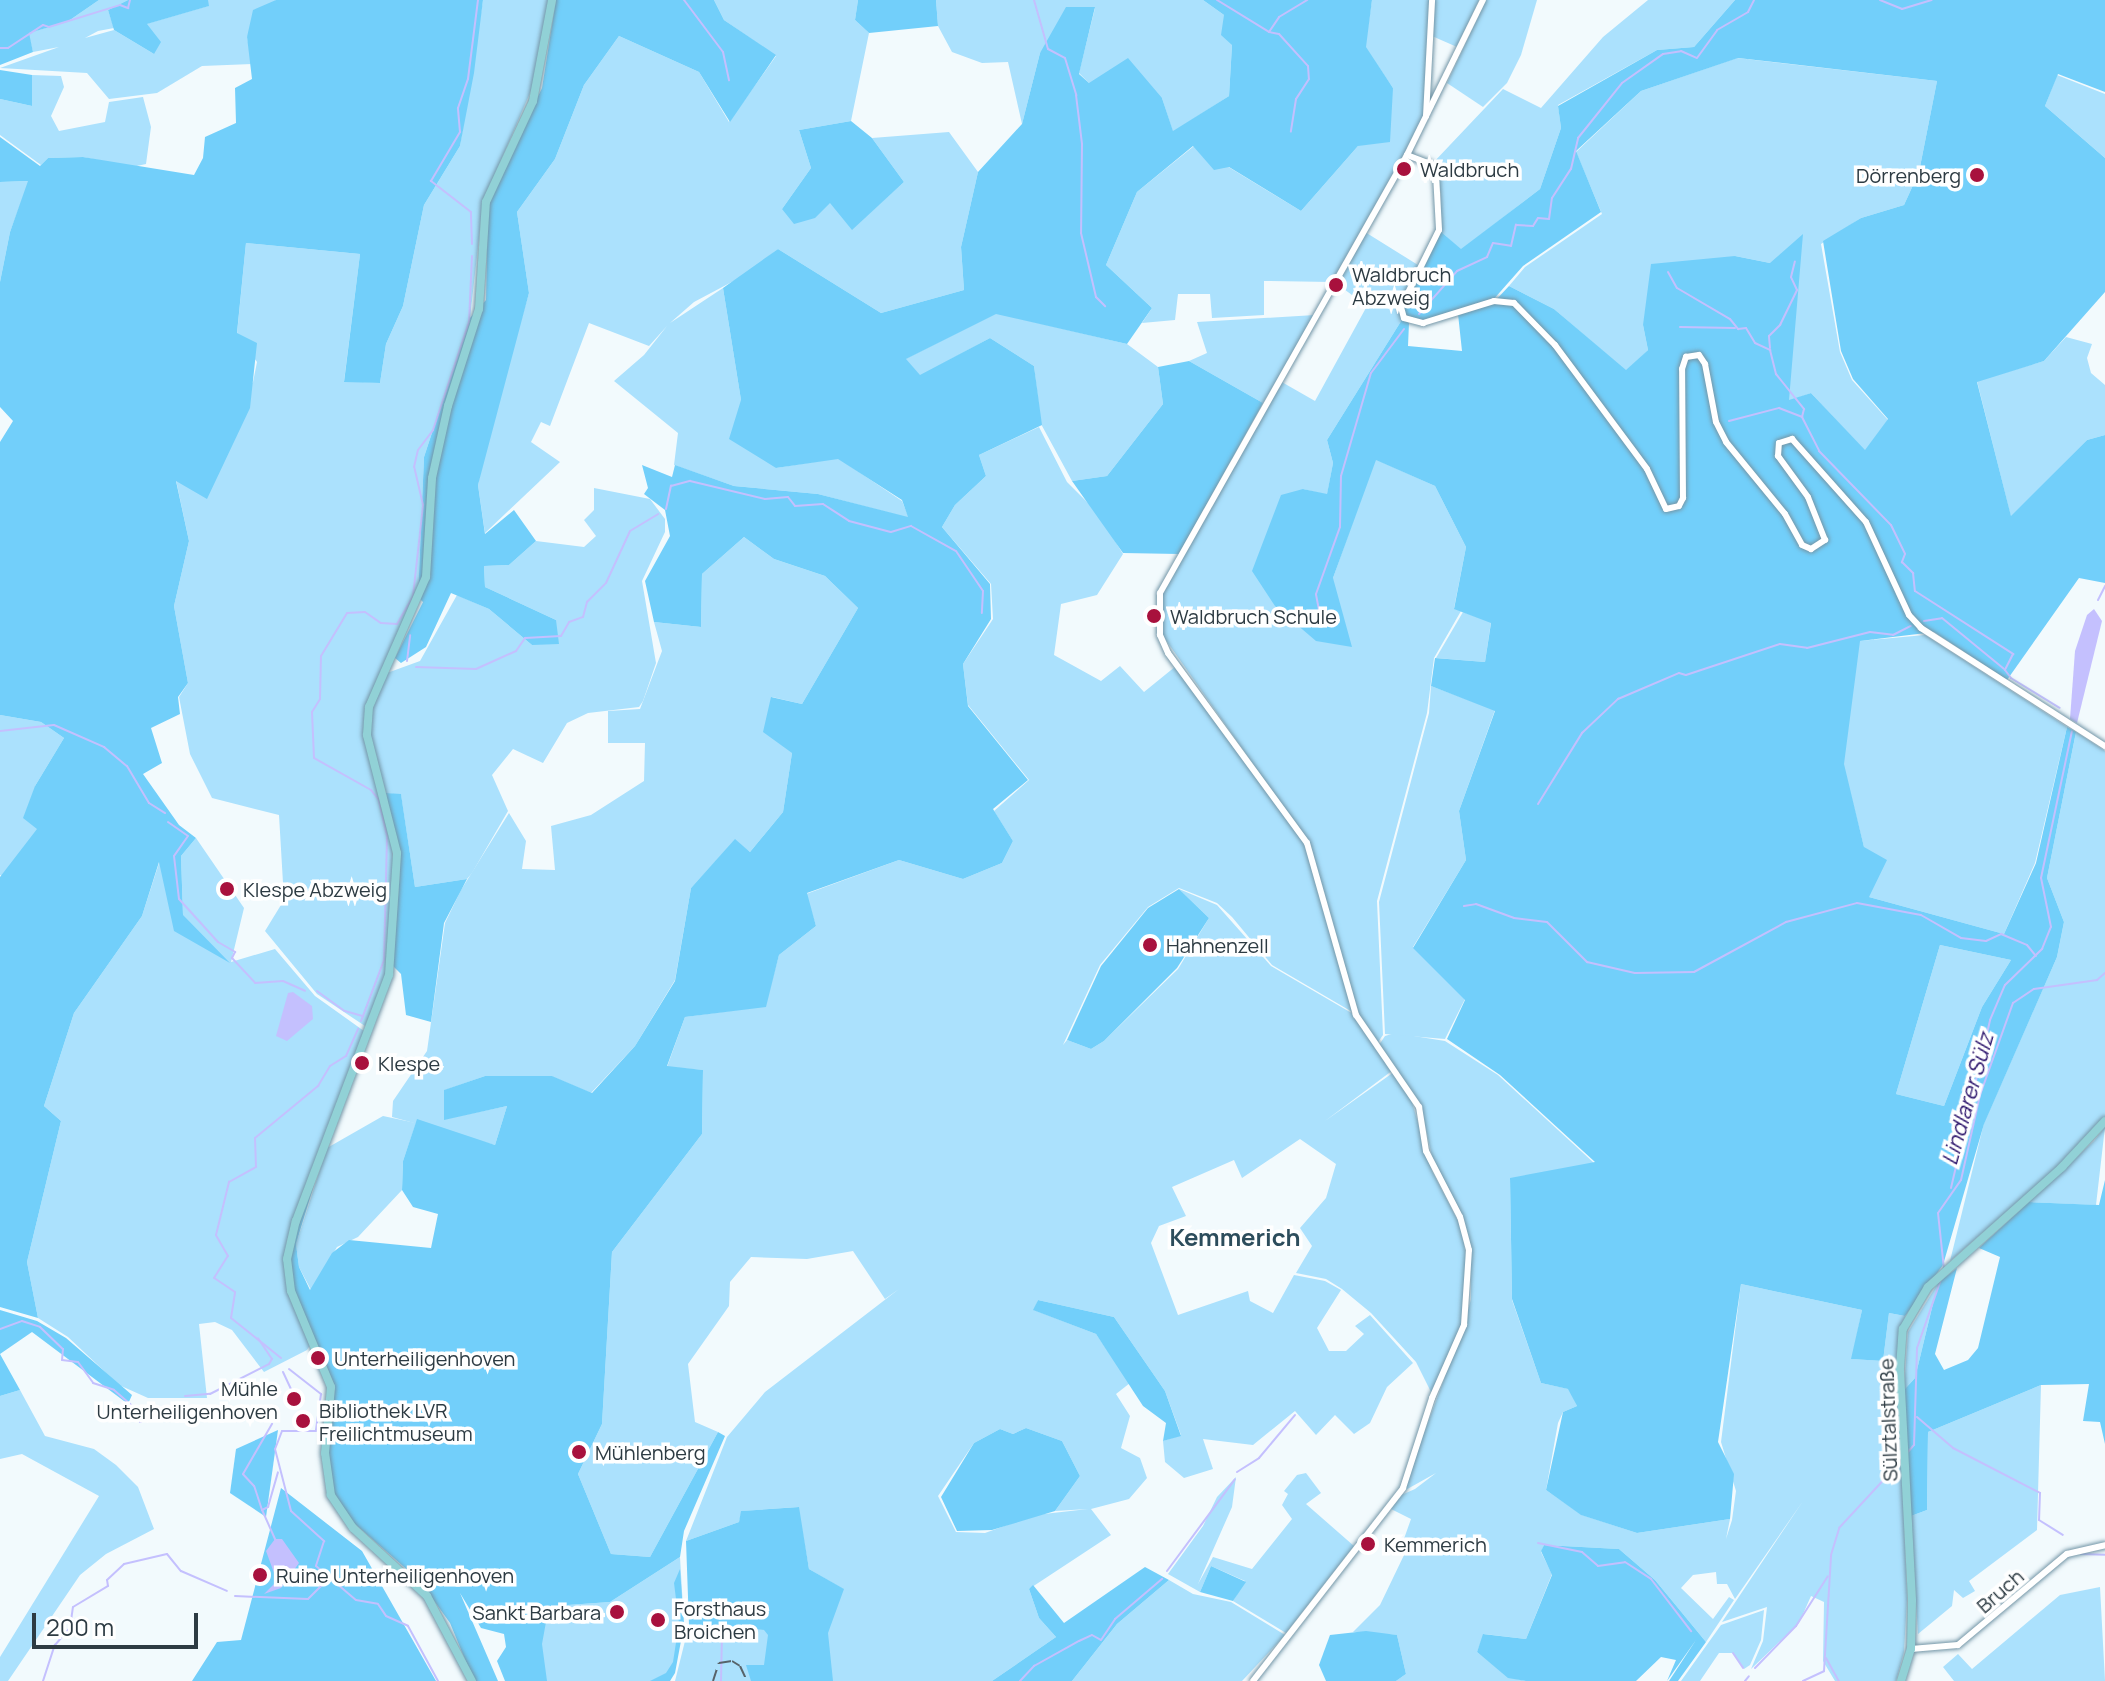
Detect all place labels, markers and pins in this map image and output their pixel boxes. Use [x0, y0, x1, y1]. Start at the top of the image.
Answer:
place label: Waldbruch [1420, 157, 1519, 181]
marker: Waldbruch [1395, 160, 1413, 178]
place label: Dörrenberg [1856, 163, 1961, 187]
marker: Dörrenberg [1968, 166, 1986, 184]
place label: Waldbruch Abzweig [1352, 262, 1451, 309]
marker: Waldbruch Abzweig [1327, 276, 1345, 294]
place label: Waldbruch Schule [1170, 604, 1337, 628]
marker: Waldbruch Schule [1145, 607, 1163, 625]
place label: Klespe Abzweig [243, 877, 387, 901]
marker: Klespe Abzweig [218, 880, 236, 898]
place label: Hahnenzell [1166, 933, 1269, 957]
marker: Hahnenzell [1141, 936, 1159, 954]
place label: Klespe [378, 1051, 440, 1075]
marker: Klespe [353, 1054, 371, 1072]
place label: Unterheiligenhoven [334, 1346, 515, 1370]
marker: Unterheiligenhoven [309, 1349, 327, 1367]
place label: Mühle Unterheiligenhoven [97, 1376, 278, 1423]
marker: Mühle Unterheiligenhoven [285, 1390, 303, 1408]
place label: Bibliothek LVR Freilichtmuseum [319, 1398, 473, 1445]
marker: Bibliothek LVR Freilichtmuseum [294, 1412, 312, 1430]
place label: Mühlenberg [595, 1440, 706, 1464]
marker: Mühlenberg [570, 1443, 588, 1461]
place label: Kemmerich [1384, 1532, 1487, 1556]
marker: Kemmerich [1359, 1535, 1377, 1553]
place label: Ruine Unterheiligenhoven [276, 1563, 514, 1587]
marker: Ruine Unterheiligenhoven [251, 1566, 269, 1584]
place label: Forsthaus Broichen [674, 1596, 766, 1643]
place label: Sankt Barbara [472, 1600, 601, 1624]
marker: Sankt Barbara [608, 1603, 626, 1621]
marker: Forsthaus Broichen [649, 1611, 667, 1629]

